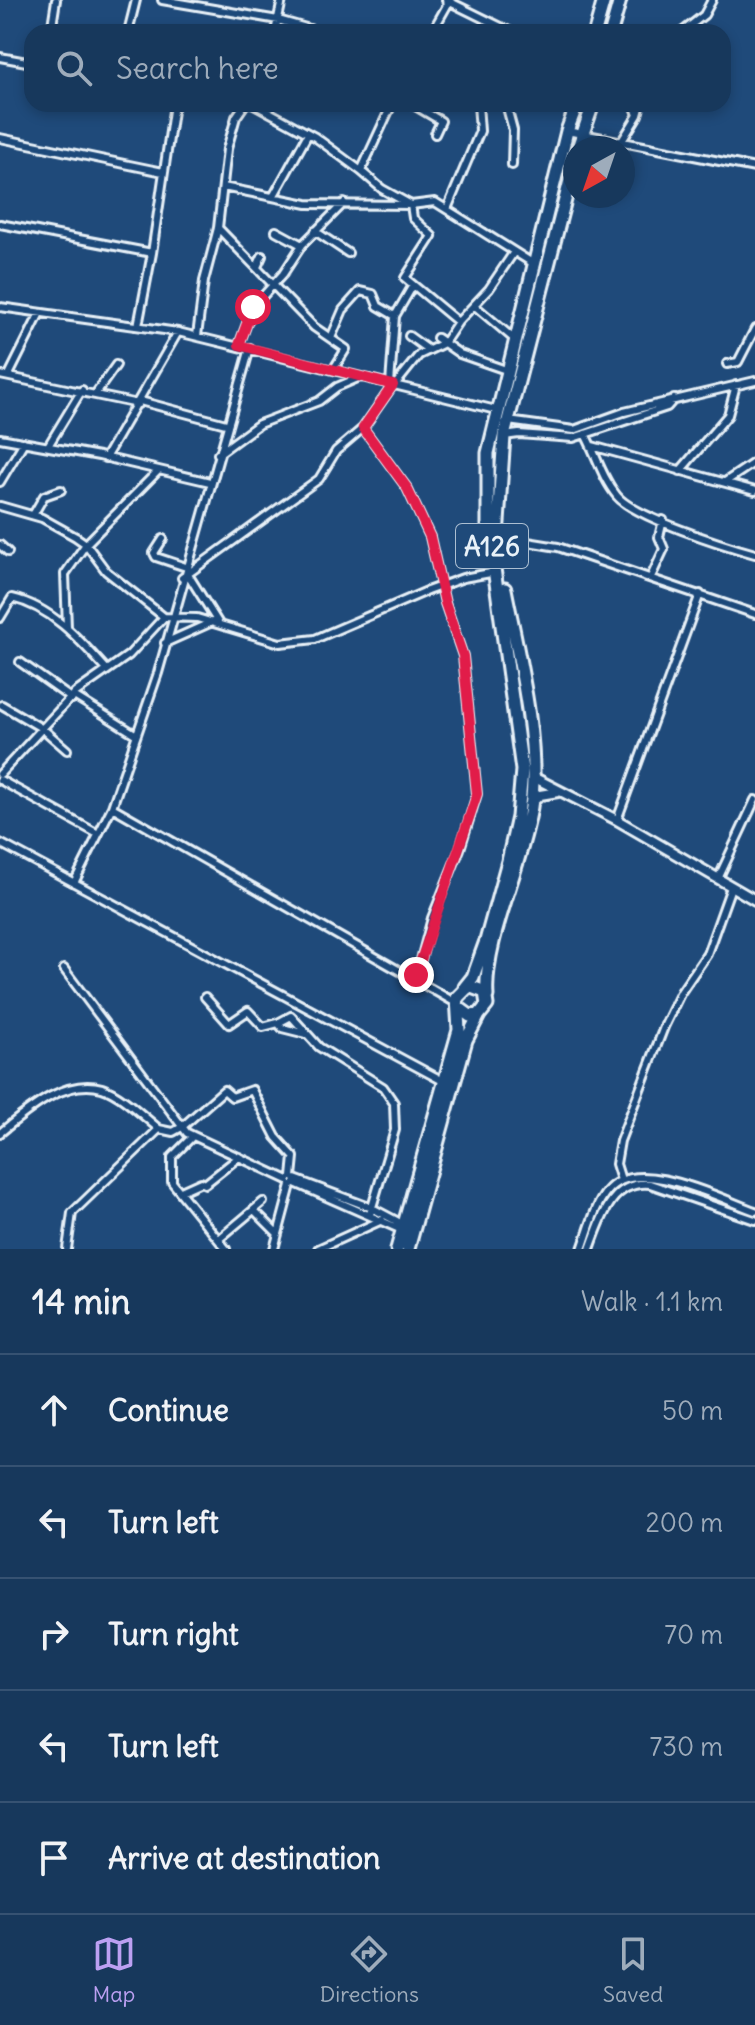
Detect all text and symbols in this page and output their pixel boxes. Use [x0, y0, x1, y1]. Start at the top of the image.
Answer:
search box [24, 24, 731, 112]
icon: search [52, 46, 96, 90]
text: Search here [116, 49, 279, 87]
north arrow [563, 136, 635, 208]
route start [235, 289, 271, 325]
road number: A126 [456, 524, 528, 568]
route end [398, 957, 434, 993]
text: 14 min [32, 1280, 130, 1323]
text: Walk · 1.1 km [581, 1285, 723, 1318]
icon: ahead [32, 1388, 76, 1432]
text: Continue [108, 1391, 229, 1429]
text: 50 m [662, 1394, 723, 1427]
icon: left [32, 1500, 76, 1544]
text: Turn left [108, 1503, 219, 1541]
text: 200 m [646, 1506, 723, 1539]
icon: right [32, 1612, 76, 1656]
text: Turn right [108, 1615, 239, 1653]
text: 70 m [664, 1618, 723, 1651]
icon: left [32, 1724, 76, 1768]
text: Turn left [108, 1727, 219, 1765]
text: 730 m [649, 1730, 723, 1763]
icon: arrive [32, 1836, 76, 1880]
text: Arrive at destination [108, 1839, 380, 1877]
tab: Map [92, 1932, 136, 2008]
tab: Directions [320, 1932, 419, 2008]
tab: Saved [603, 1932, 663, 2008]

